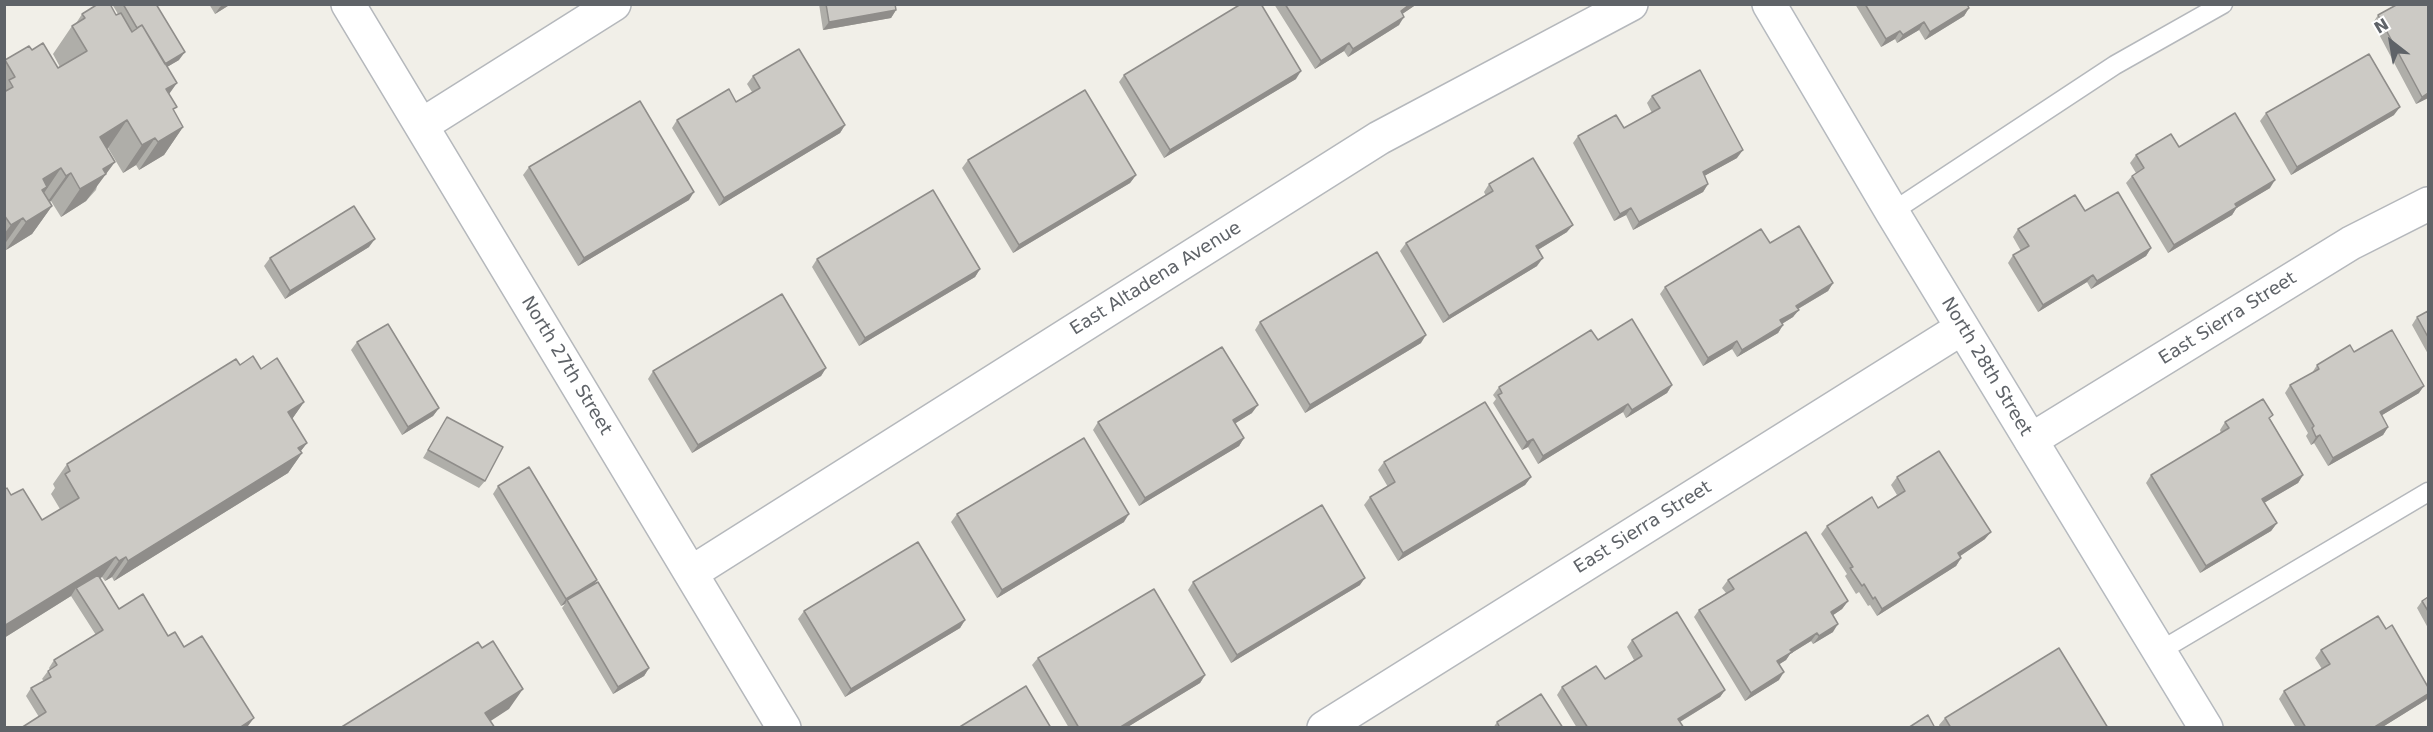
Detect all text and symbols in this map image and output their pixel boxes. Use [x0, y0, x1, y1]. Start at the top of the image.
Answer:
north arrow [2361, 12, 2421, 72]
text: N [2371, 15, 2392, 38]
street label: East Altadena Avenue [1067, 218, 1245, 340]
street label: East Sierra Street [2155, 268, 2301, 370]
street label: North 27th Street [516, 293, 616, 439]
street label: North 28th Street [1936, 294, 2036, 440]
street label: East Sierra Street [1570, 477, 1716, 579]

